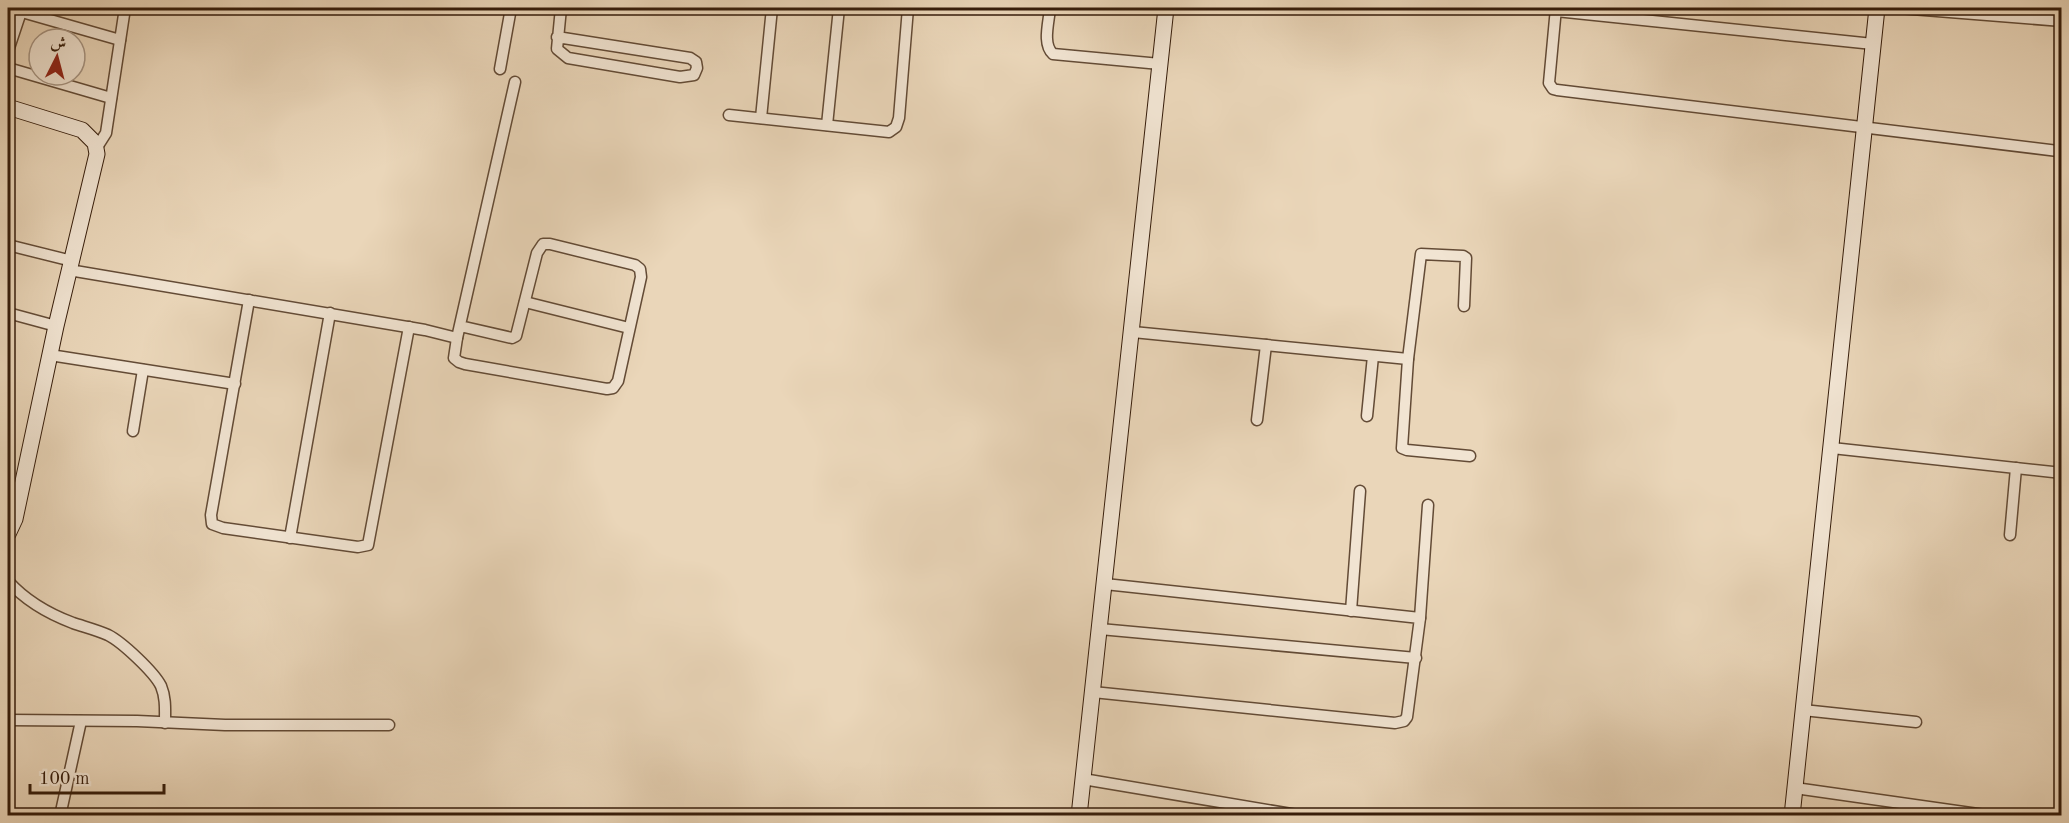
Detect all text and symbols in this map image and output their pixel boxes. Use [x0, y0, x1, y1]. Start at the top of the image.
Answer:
north arrow [27, 27, 87, 87]
text: ش [50, 35, 67, 53]
scale bar [30, 757, 164, 795]
text: 100 m [39, 770, 90, 788]

